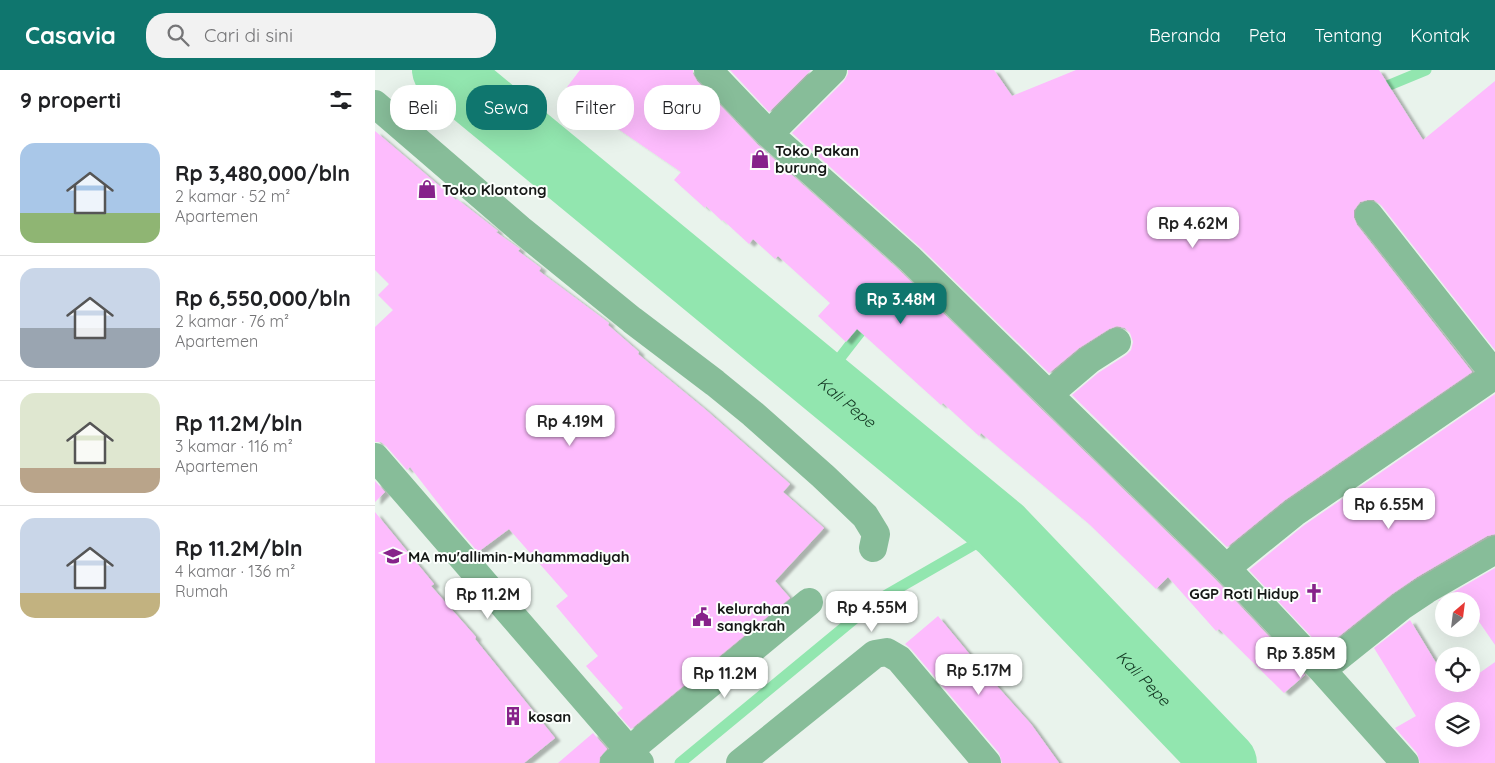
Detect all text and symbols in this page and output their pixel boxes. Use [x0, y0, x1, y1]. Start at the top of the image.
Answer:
search box [146, 13, 496, 58]
text: Casavia [25, 20, 116, 50]
icon: search [164, 21, 192, 49]
text: Cari di sini [204, 23, 293, 47]
text: Beranda [1149, 24, 1221, 47]
text: Peta [1249, 24, 1286, 47]
text: Tentang [1314, 24, 1382, 47]
text: Kontak [1410, 24, 1470, 47]
chip: Beli [390, 85, 456, 130]
chip: Sewa [466, 85, 547, 130]
chip: Filter [557, 85, 634, 130]
chip: Baru [644, 85, 720, 130]
icon: filters [327, 86, 355, 114]
text: 9 properti [20, 87, 121, 113]
place label: Toko Pakan burung [775, 141, 859, 177]
shop icon: Toko Pakan burung [749, 148, 771, 170]
text: Rp 3,480,000/bln [175, 160, 350, 186]
icon: home [60, 163, 120, 223]
shop icon: Toko Klontong [416, 178, 438, 200]
place label: Toko Klontong [442, 180, 547, 199]
text: 2 kamar · 52 m² [175, 186, 290, 206]
text: Apartemen [175, 206, 258, 226]
pin: Rp 4.62M [1141, 206, 1245, 249]
text: Rp 4.62M [1158, 213, 1228, 233]
pin: Rp 3.48M [849, 282, 953, 325]
text: Rp 6,550,000/bln [175, 285, 351, 311]
icon: home [60, 288, 120, 348]
text: Rp 3.48M [867, 289, 935, 309]
text: 2 kamar · 76 m² [175, 311, 289, 331]
text: Apartemen [175, 331, 258, 351]
water label: Kali Pepe [814, 372, 881, 432]
pin: Rp 4.19M [518, 404, 622, 447]
text: Rp 11.2M/bln [175, 410, 303, 436]
text: Rp 4.19M [537, 411, 603, 431]
icon: home [60, 413, 120, 473]
text: 3 kamar · 116 m² [175, 436, 293, 456]
text: Apartemen [175, 456, 258, 476]
pin: Rp 6.55M [1337, 488, 1441, 530]
text: Rp 6.55M [1354, 494, 1424, 514]
text: Rp 11.2M/bln [175, 535, 303, 561]
icon: home [60, 538, 120, 598]
school or university icon: MA mu'allimin-Muhammadiyah [382, 545, 404, 567]
place label: MA mu'allimin-Muhammadiyah [408, 547, 630, 566]
text: 4 kamar · 136 m² [175, 561, 295, 581]
pin: Rp 11.2M [436, 578, 540, 620]
text: Rumah [175, 581, 228, 601]
church icon: GGP Roti Hidup [1303, 582, 1325, 604]
text: Rp 11.2M [456, 584, 520, 604]
place label: GGP Roti Hidup [1189, 584, 1299, 603]
pin: Rp 4.55M [820, 590, 924, 633]
north arrow [1435, 592, 1480, 638]
map controls [1435, 592, 1480, 747]
text: Rp 4.55M [837, 597, 907, 617]
place label: kelurahan sangkrah [717, 599, 790, 635]
public building icon: kelurahan sangkrah [691, 606, 713, 628]
pin: Rp 3.85M [1249, 636, 1353, 679]
text: Rp 3.85M [1266, 643, 1336, 663]
water label: Kali Pepe [1112, 646, 1175, 711]
button: locate [1435, 647, 1480, 692]
pin: Rp 5.17M [927, 654, 1031, 696]
pin: Rp 11.2M [673, 656, 777, 699]
text: Rp 5.17M [946, 660, 1012, 680]
text: Rp 11.2M [693, 663, 757, 683]
button: layers [1435, 702, 1480, 747]
building icon: kosan [502, 705, 524, 727]
place label: kosan [528, 707, 571, 726]

